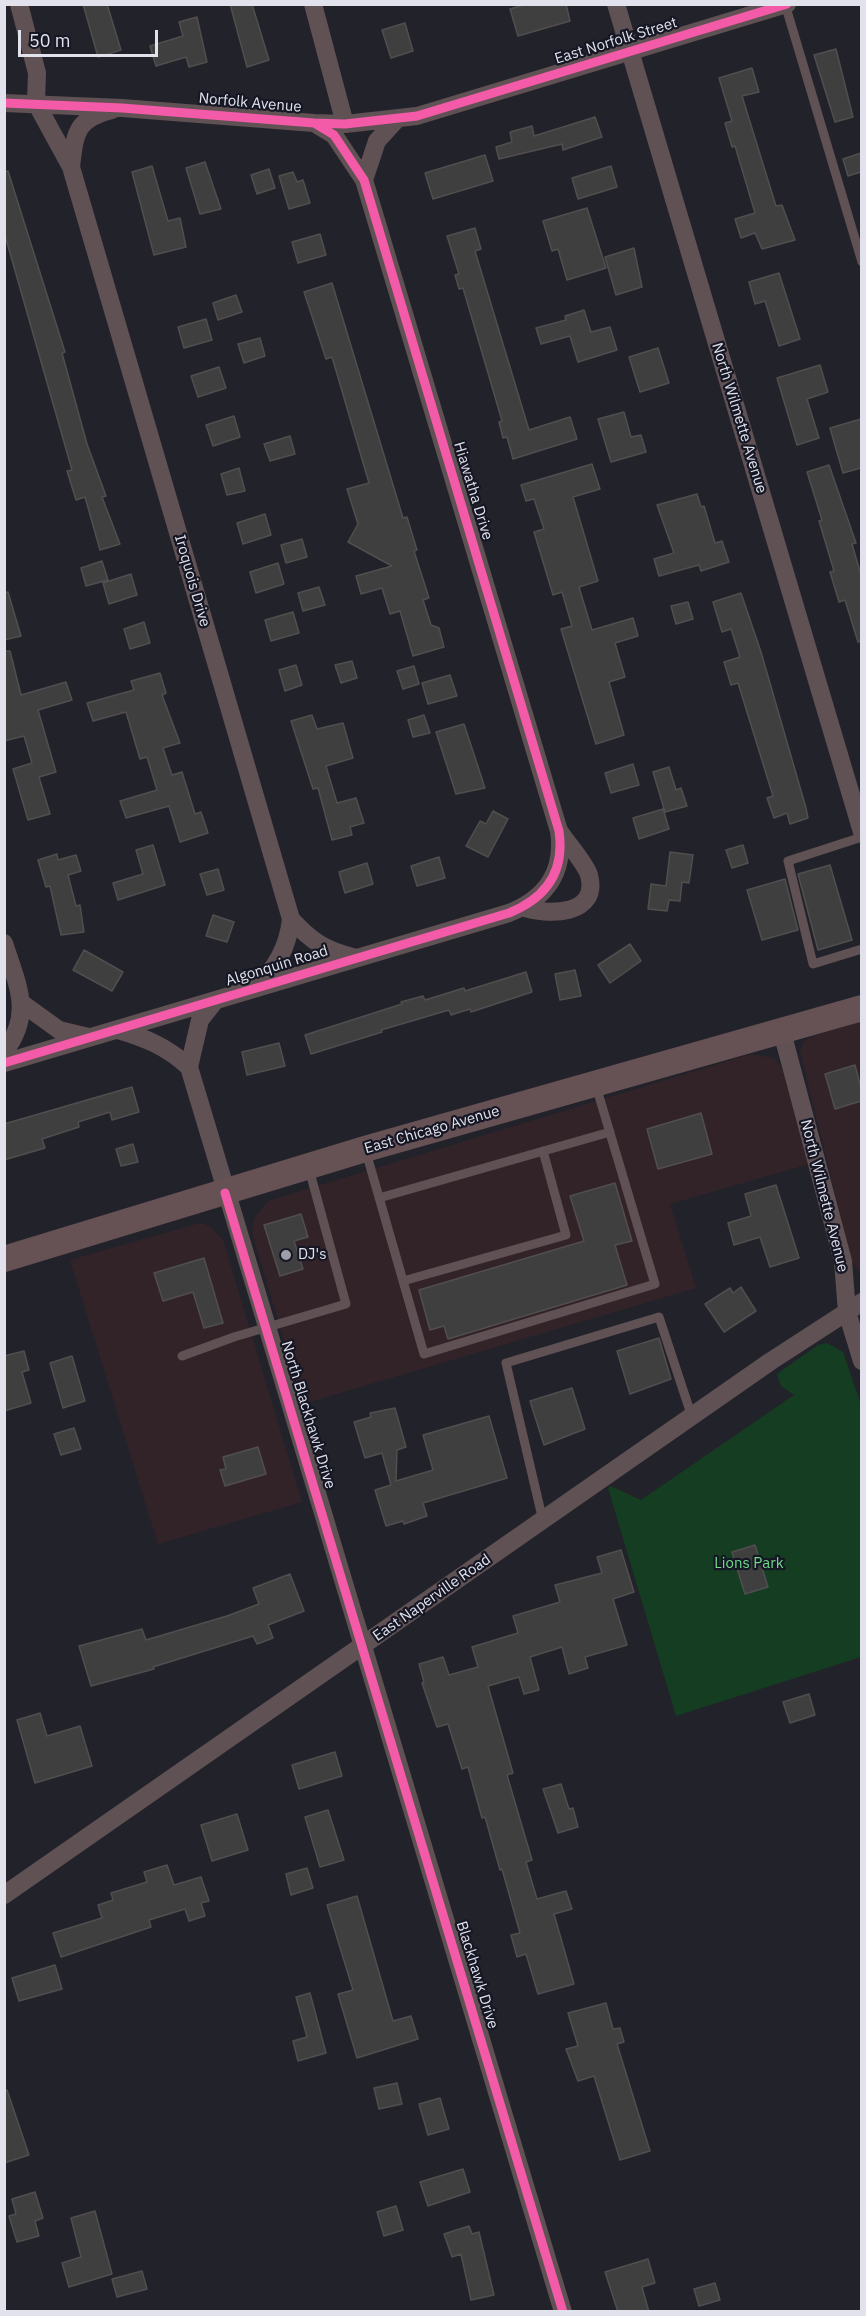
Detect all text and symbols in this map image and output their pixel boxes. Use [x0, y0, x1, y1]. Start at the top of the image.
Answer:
street label: East Norfolk Street [553, 14, 679, 68]
scale bar [21, 18, 160, 56]
text: 50 m [29, 29, 71, 52]
street label: Norfolk Avenue [198, 90, 302, 116]
street label: North Wilmette Avenue [707, 340, 771, 496]
street label: Hiawatha Drive [450, 440, 496, 542]
street label: Iroquois Drive [170, 533, 214, 629]
street label: Algonquin Road [224, 942, 330, 990]
street label: East Chicago Avenue [362, 1102, 502, 1158]
street label: North Wilmette Avenue [796, 1118, 852, 1274]
place label: DJ's [298, 1246, 326, 1264]
marker: DJ's [279, 1248, 293, 1262]
street label: North Blackhawk Drive [277, 1339, 339, 1491]
street label: East Naperville Road [370, 1551, 494, 1645]
park label: Lions Park [714, 1555, 784, 1573]
street label: Blackhawk Drive [452, 1919, 502, 2031]

